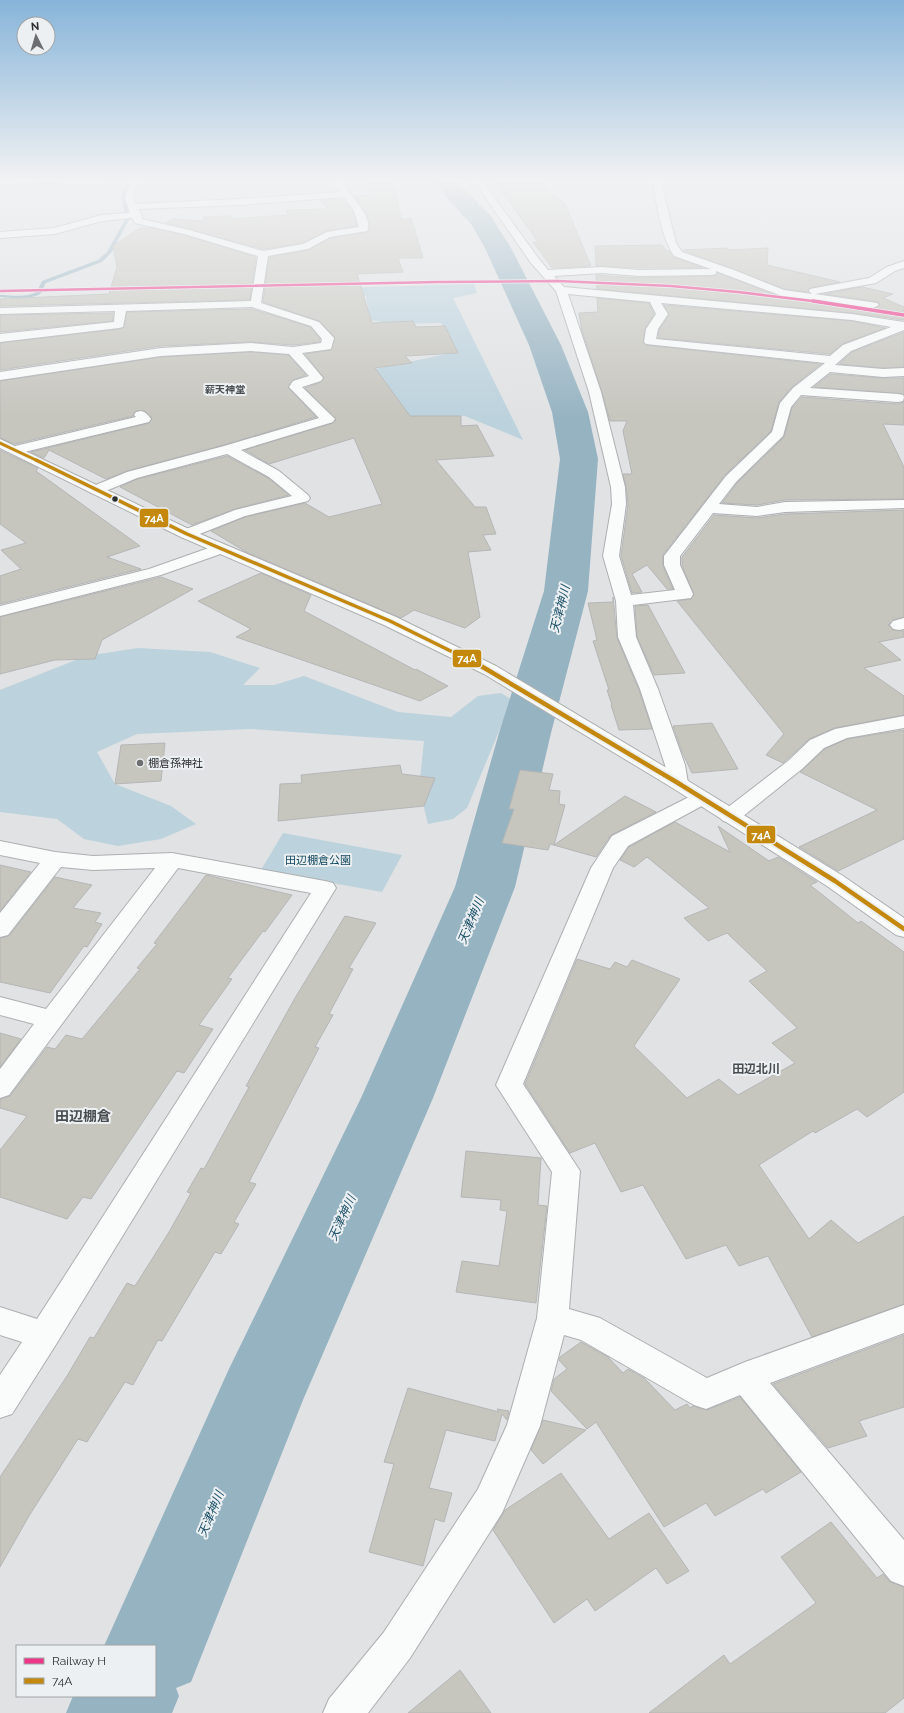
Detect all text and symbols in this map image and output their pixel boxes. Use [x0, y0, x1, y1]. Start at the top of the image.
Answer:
north arrow [16, 16, 56, 56]
text: N [30, 20, 40, 33]
district label: 薪天神堂 [205, 384, 245, 395]
unlabelled marker [110, 494, 120, 504]
line badge: 74A [139, 508, 169, 528]
text: 74A [144, 512, 164, 525]
water label: 天津神川 [547, 582, 573, 634]
line badge: 74A [452, 649, 482, 668]
text: 74A [457, 652, 477, 665]
place label: 棚倉孫神社 [148, 757, 203, 770]
marker: 棚倉孫神社 [135, 758, 145, 768]
line badge: 74A [746, 825, 776, 844]
text: 74A [751, 829, 771, 842]
park label: 田辺棚倉公園 [285, 854, 351, 867]
water label: 天津神川 [455, 894, 488, 946]
district label: 田辺北川 [732, 1062, 780, 1076]
district label: 田辺棚倉 [55, 1108, 111, 1124]
water label: 天津神川 [326, 1191, 359, 1243]
water label: 天津神川 [195, 1487, 228, 1539]
legend [16, 1645, 156, 1697]
text: Railway H [52, 1654, 106, 1668]
text: 74A [52, 1674, 72, 1688]

